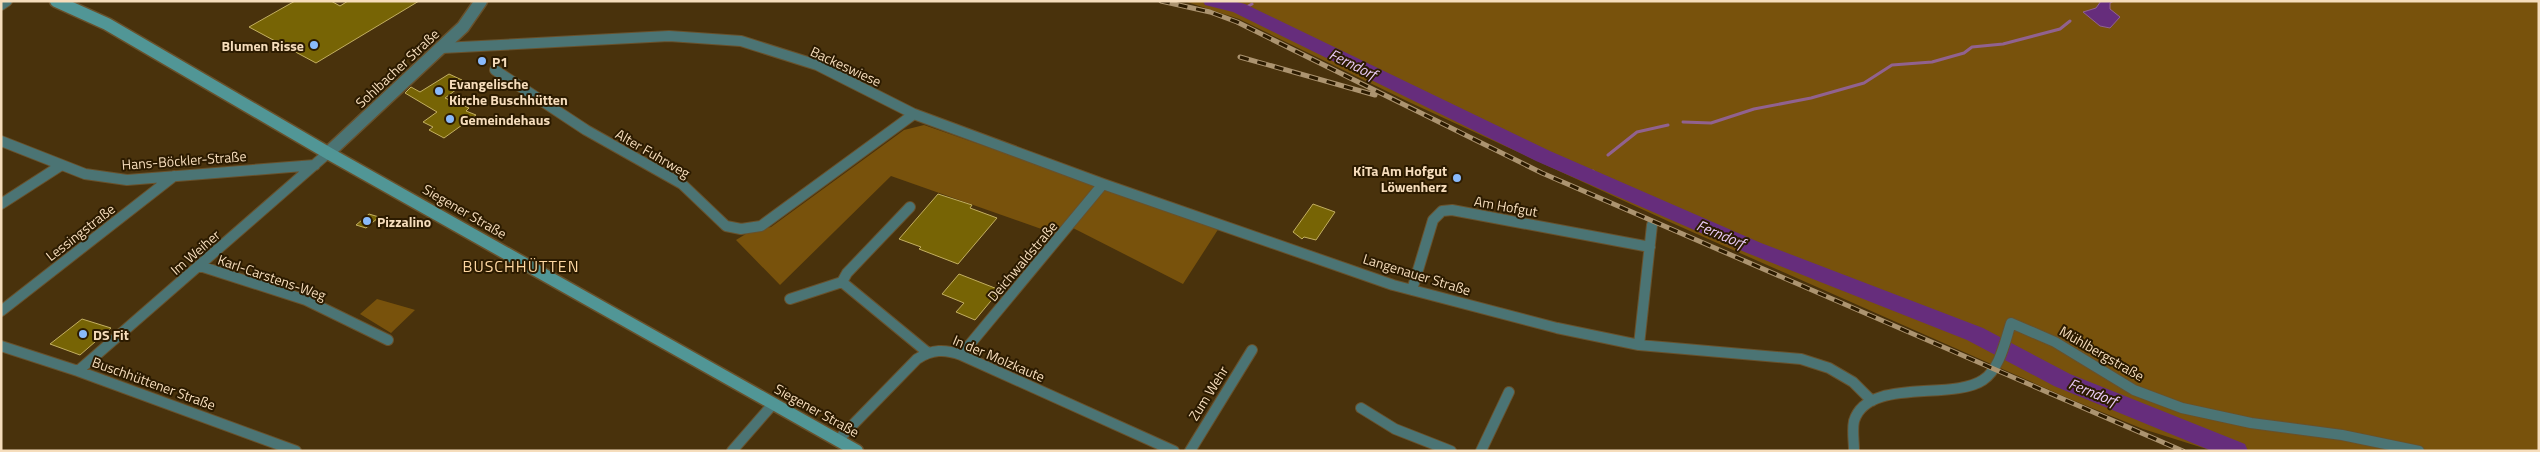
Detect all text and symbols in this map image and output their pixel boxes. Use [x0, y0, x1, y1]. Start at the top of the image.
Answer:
street label: Sohlbacher Straße [350, 23, 444, 113]
place label: Blumen Risse [222, 35, 304, 56]
marker: Blumen Risse [308, 39, 320, 51]
street label: Backeswiese [807, 40, 885, 92]
water label: Ferndorf [1325, 43, 1383, 86]
place label: P1 [492, 51, 508, 72]
marker: P1 [476, 55, 488, 67]
place label: Evangelische Kirche Buschhütten [449, 73, 568, 110]
marker: Evangelische Kirche Buschhütten [433, 85, 445, 97]
place label: Gemeindehaus [460, 109, 550, 130]
marker: Gemeindehaus [444, 113, 456, 125]
street label: Alter Fuhrweg [612, 123, 694, 183]
street label: Hans-Böckler-Straße [121, 145, 247, 175]
place label: KiTa Am Hofgut Löwenherz [1353, 160, 1447, 197]
marker: KiTa Am Hofgut Löwenherz [1451, 172, 1463, 184]
street label: Siegener Straße [419, 178, 511, 244]
street label: Am Hofgut [1473, 190, 1539, 222]
street label: Lessingstraße [41, 198, 119, 266]
place label: Pizzalino [377, 211, 431, 232]
water label: Ferndorf [1693, 214, 1751, 255]
marker: Pizzalino [361, 215, 373, 227]
street label: Deichwaldstraße [982, 216, 1062, 306]
street label: Im Weiher [165, 224, 225, 280]
street label: Langenauer Straße [1360, 248, 1474, 300]
street label: Karl-Carstens-Weg [215, 249, 329, 305]
district label: BUSCHHÜTTEN [463, 254, 579, 278]
street label: Mühlbergstraße [2056, 320, 2148, 386]
place label: DS Fit [93, 324, 129, 345]
marker: DS Fit [77, 328, 89, 340]
street label: In der Molzkaute [950, 329, 1048, 387]
street label: Buschhüttener Straße [89, 351, 219, 415]
street label: Zum Wehr [1183, 361, 1233, 424]
water label: Ferndorf [2065, 372, 2123, 413]
street label: Siegener Straße [771, 378, 863, 442]

